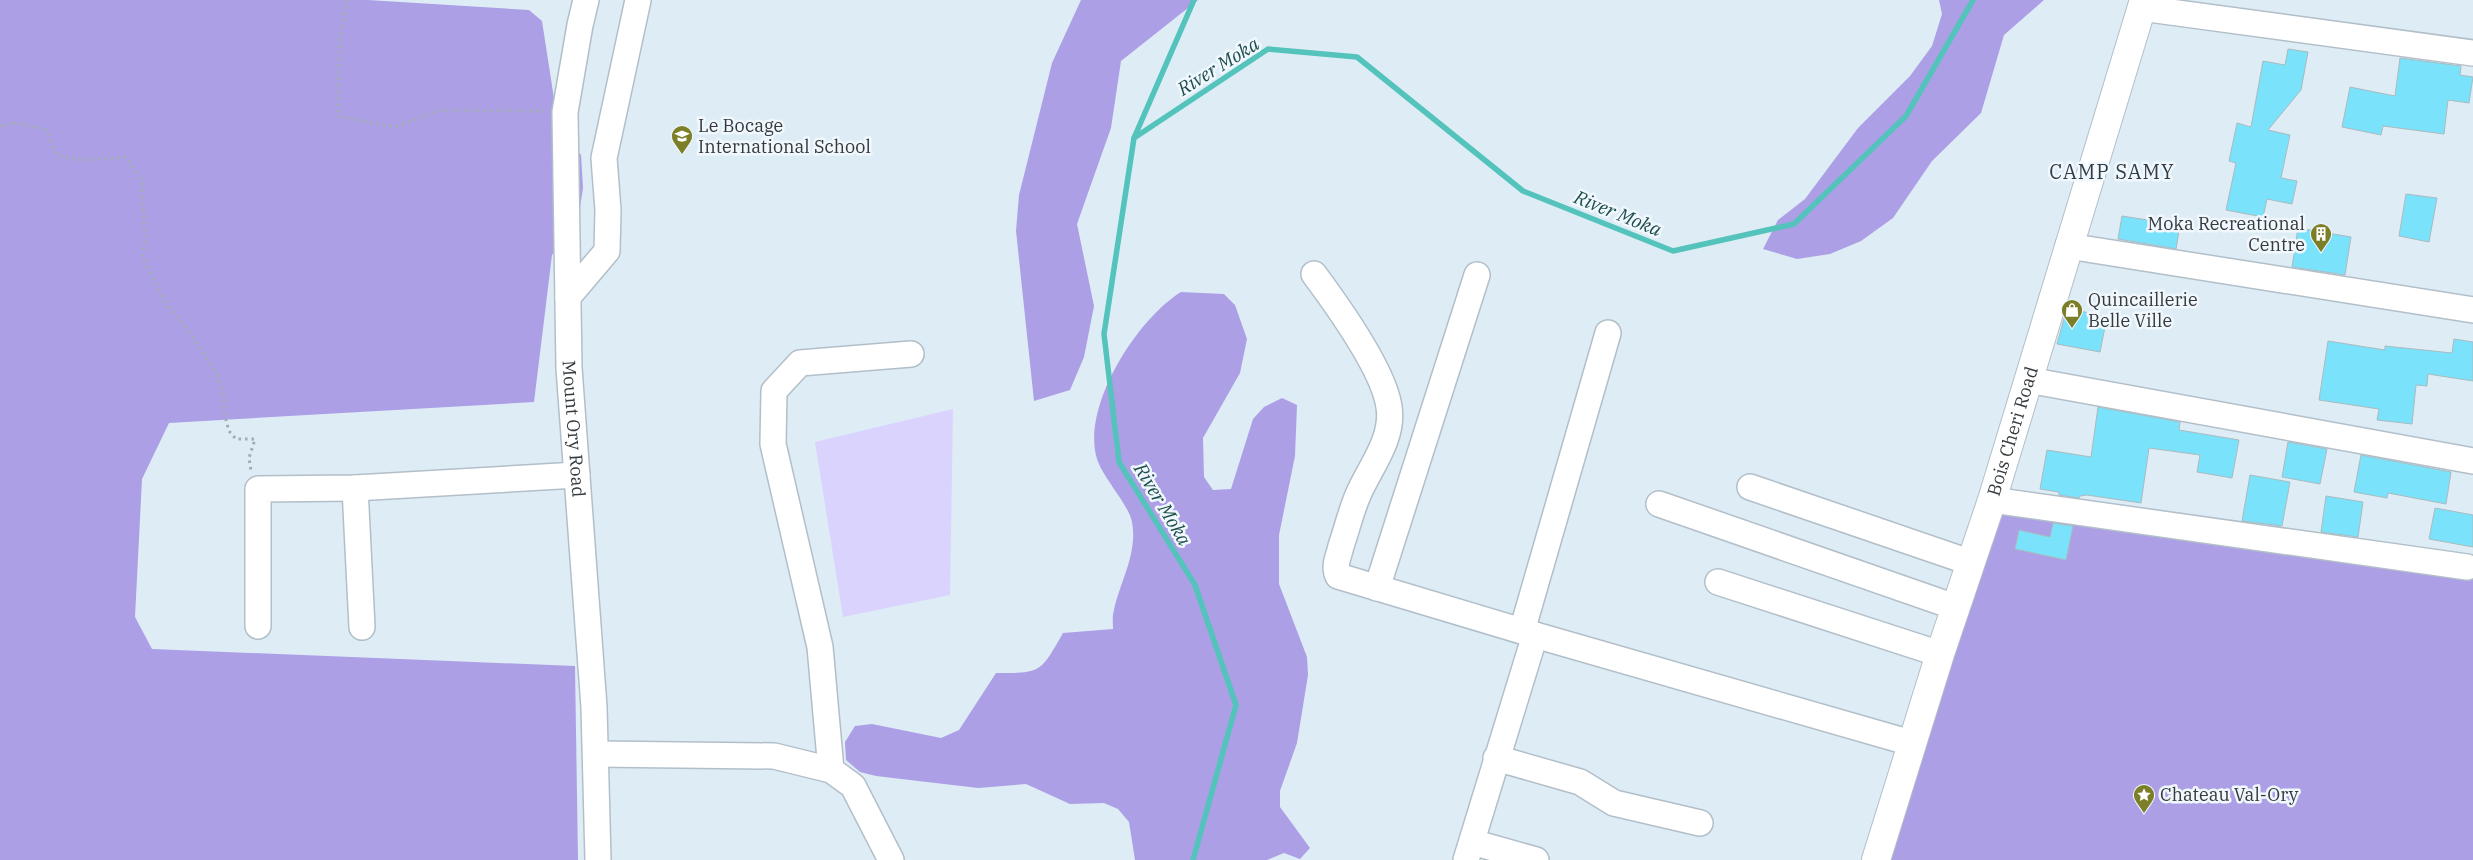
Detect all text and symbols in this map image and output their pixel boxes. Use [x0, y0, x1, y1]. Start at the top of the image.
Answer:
water label: River Moka [1172, 31, 1264, 101]
place label: Le Bocage International School [698, 114, 871, 158]
school or university icon: Le Bocage International School [670, 124, 694, 155]
district label: CAMP SAMY [2049, 158, 2175, 185]
water label: River Moka [1570, 184, 1666, 242]
place label: Moka Recreational Centre [2148, 212, 2305, 256]
building icon: Moka Recreational Centre [2309, 222, 2333, 253]
place label: Quincaillerie Belle Ville [2088, 288, 2198, 332]
shop icon: Quincaillerie Belle Ville [2060, 298, 2084, 329]
street label: Mount Ory Road [557, 359, 591, 498]
street label: Bois Cheri Road [1982, 364, 2043, 499]
water label: River Moka [1129, 458, 1197, 550]
place icon: Chateau Val-Ory [2132, 783, 2156, 814]
place label: Chateau Val-Ory [2160, 783, 2299, 806]

